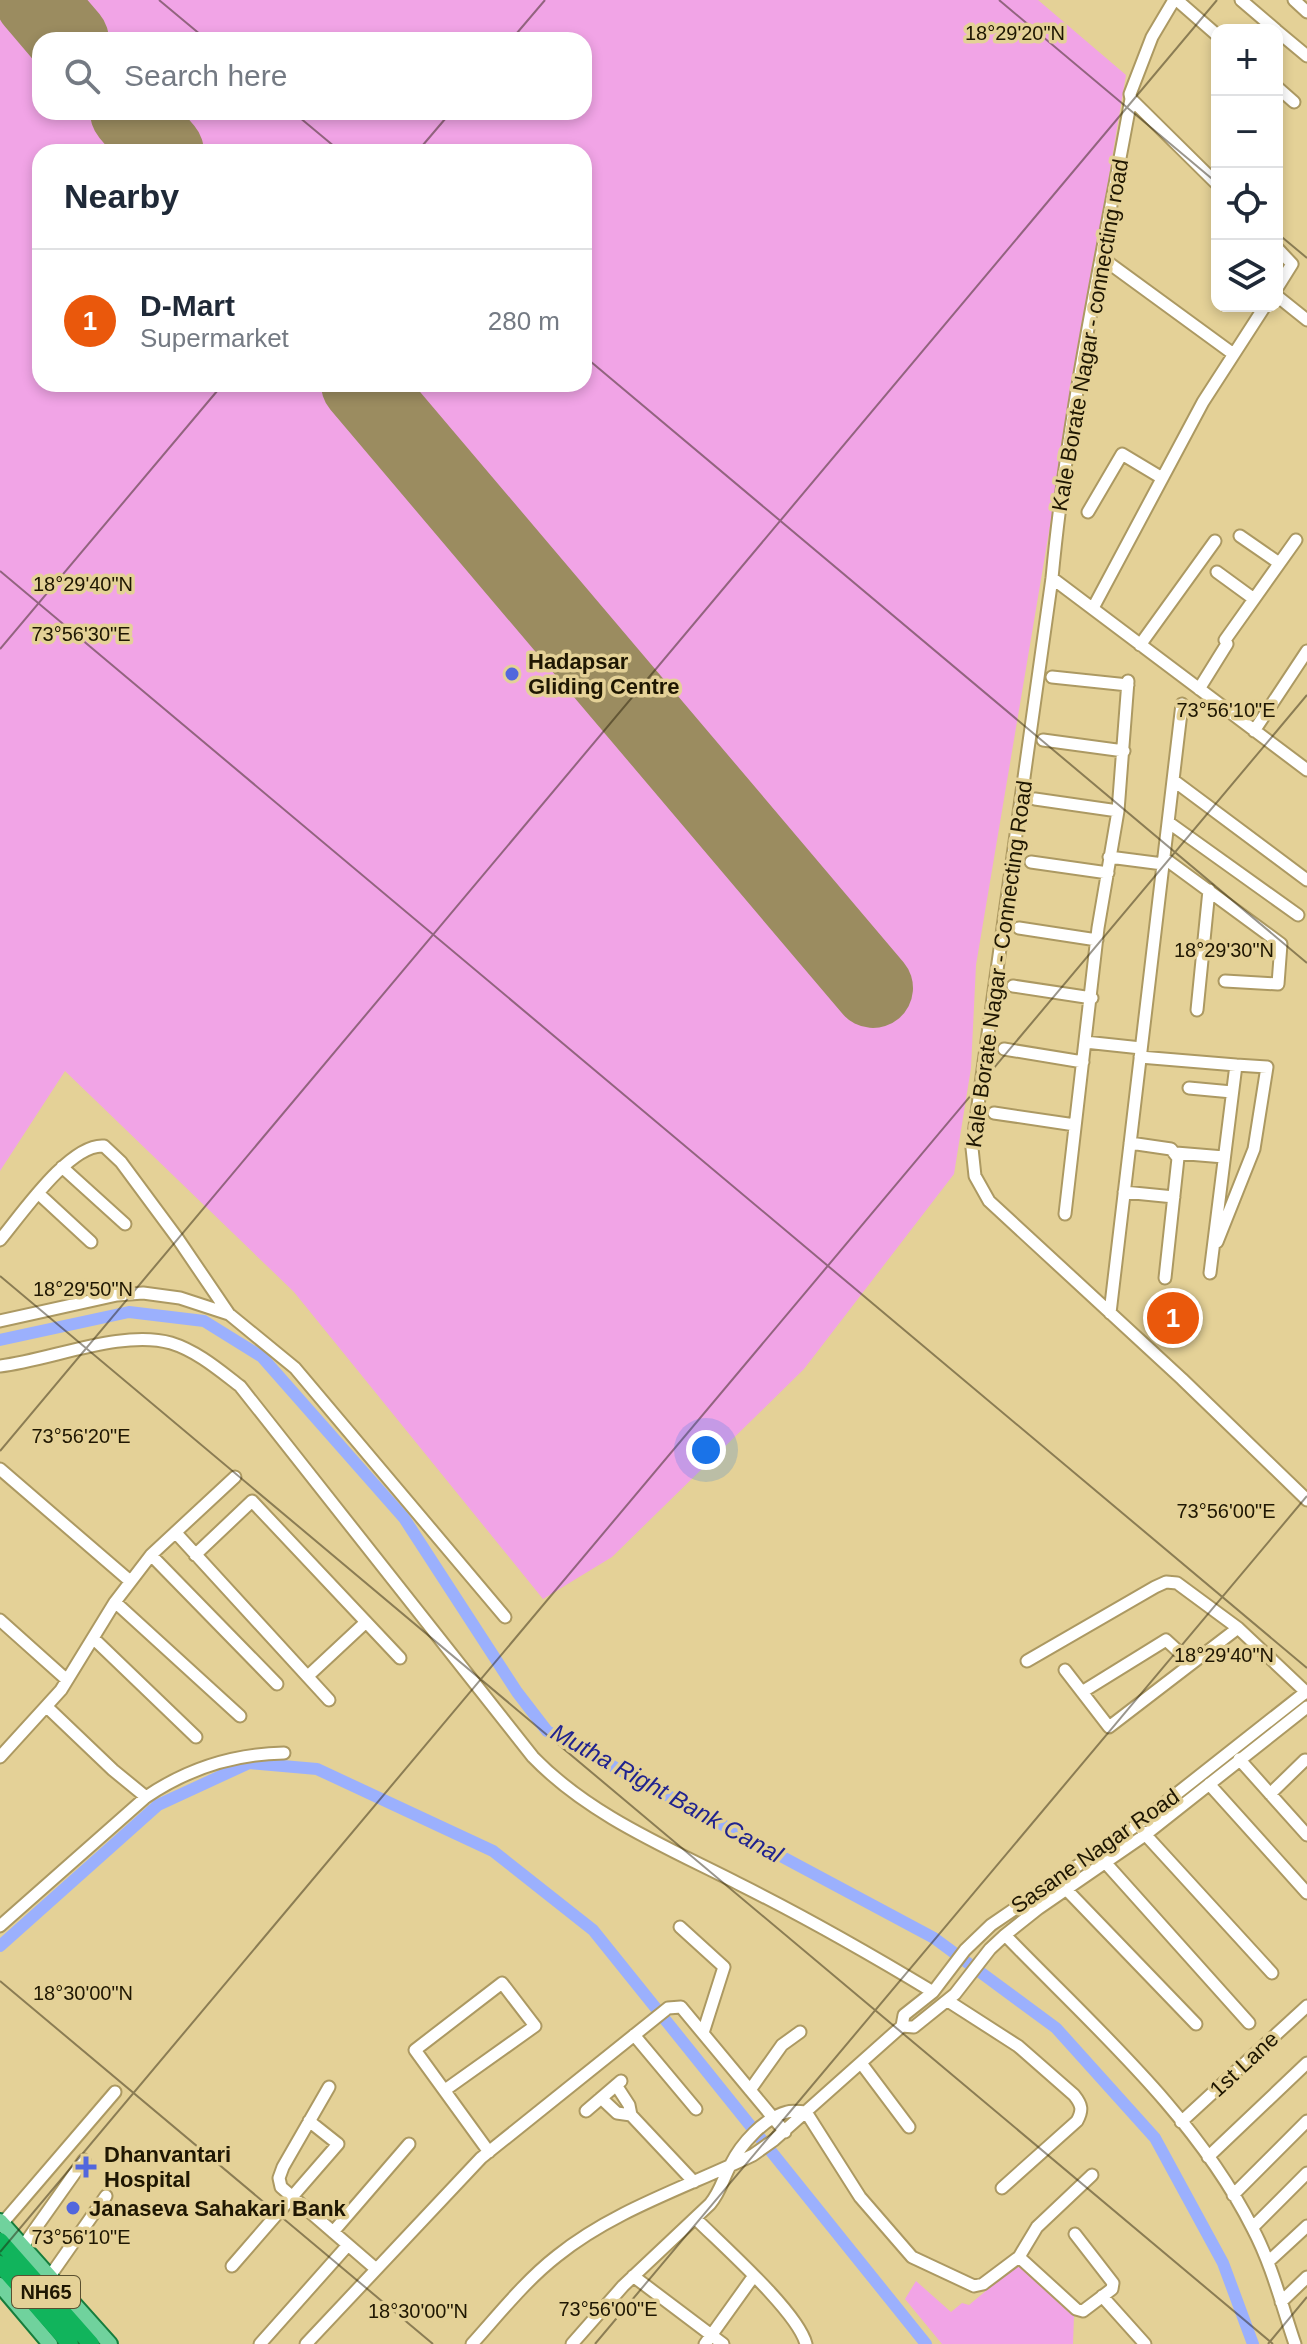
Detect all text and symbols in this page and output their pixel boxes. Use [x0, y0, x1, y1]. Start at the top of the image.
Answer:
text: 18°29'20"N [965, 22, 1065, 44]
map controls [1211, 24, 1283, 312]
button: + [1211, 24, 1283, 96]
search box [32, 32, 592, 120]
icon: search [60, 54, 104, 98]
text: Search here [124, 59, 287, 92]
button: − [1211, 96, 1283, 168]
street label: Kale Borate Nagar - connecting road [1047, 157, 1133, 513]
button: locate [1211, 168, 1283, 240]
text: Nearby [64, 177, 179, 215]
button: layers [1211, 240, 1283, 312]
text: D-Mart [140, 289, 235, 322]
text: 1 [83, 306, 97, 336]
text: 280 m [488, 306, 560, 336]
text: Supermarket [140, 323, 289, 353]
text: 18°29'40"N [33, 573, 133, 595]
text: 73°56'30"E [32, 623, 131, 645]
place label: Hadapsar Gliding Centre [528, 649, 680, 699]
marker: Hadapsar Gliding Centre [503, 665, 521, 683]
text: 73°56'10"E [1177, 699, 1276, 721]
street label: Kale Borate Nagar - Connecting Road [961, 779, 1037, 1149]
text: 18°29'30"N [1174, 939, 1274, 961]
text: 18°29'50"N [33, 1278, 133, 1300]
pin: 1 [1147, 1288, 1199, 1348]
text: 73°56'20"E [32, 1425, 131, 1447]
your location [686, 1430, 726, 1470]
text: 73°56'00"E [1177, 1500, 1276, 1522]
text: 18°29'40"N [1174, 1644, 1274, 1666]
water label: Mutha Right Bank Canal [547, 1718, 788, 1868]
street label: Sasane Nagar Road [1006, 1784, 1184, 1918]
text: 18°30'00"N [33, 1982, 133, 2004]
street label: 1st Lane [1205, 2026, 1283, 2102]
place label: Dhanvantari Hospital [104, 2142, 231, 2192]
marker: Dhanvantari Hospital [75, 2156, 97, 2178]
place label: Janaseva Sahakari Bank [89, 2196, 347, 2221]
marker: Janaseva Sahakari Bank [64, 2199, 82, 2217]
text: 73°56'10"E [32, 2226, 131, 2248]
road number: NH65 [12, 2276, 80, 2308]
text: 73°56'00"E [559, 2298, 658, 2320]
text: 18°30'00"N [368, 2300, 468, 2322]

